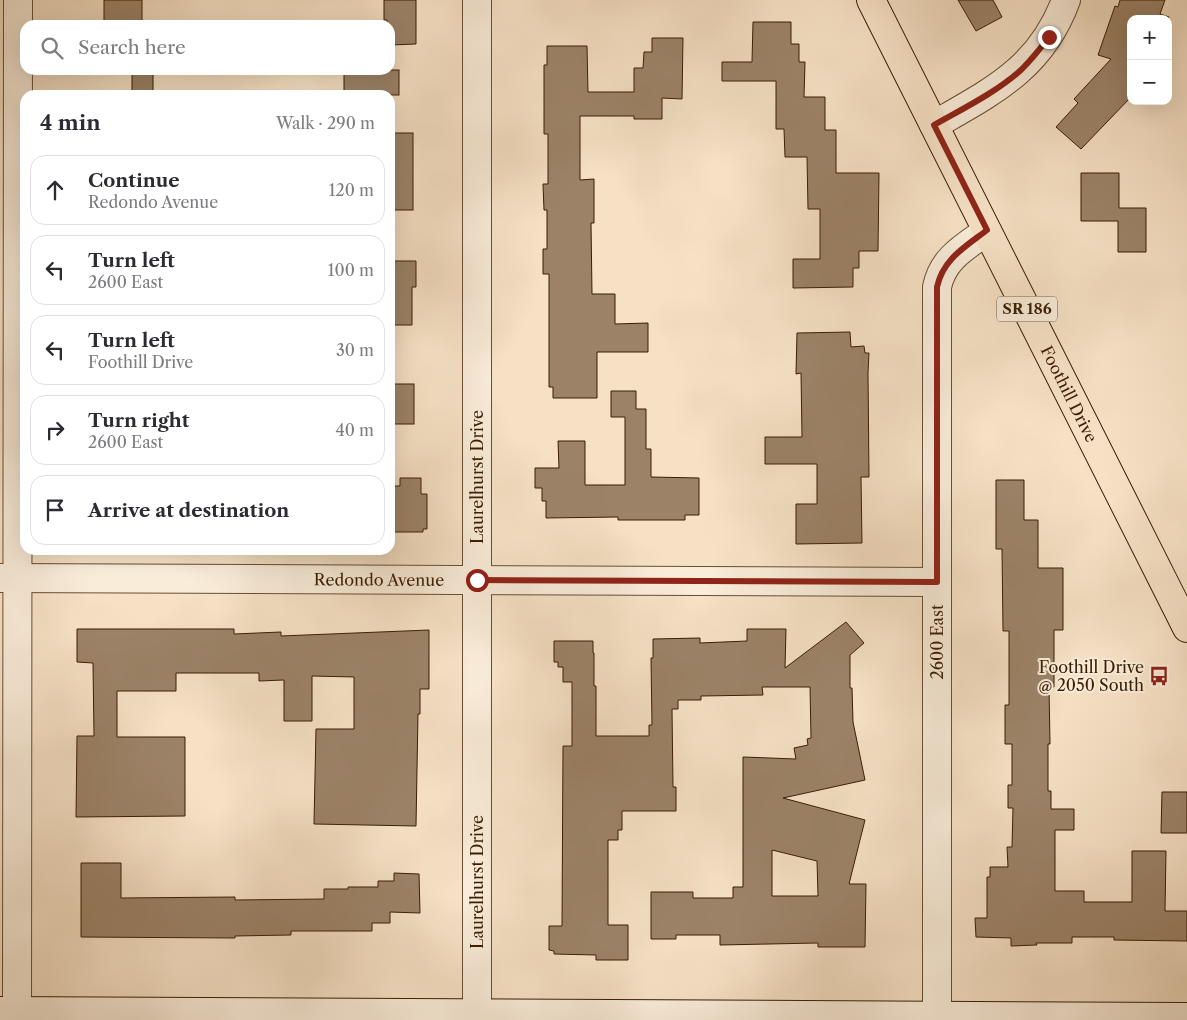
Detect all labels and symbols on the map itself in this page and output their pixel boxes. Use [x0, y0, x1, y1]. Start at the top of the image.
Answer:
route end [1038, 26, 1061, 49]
road number: SR 186 [997, 296, 1057, 322]
street label: Foothill Drive [1037, 342, 1102, 446]
street label: Laurelhurst Drive [467, 410, 487, 544]
street label: Redondo Avenue [314, 569, 444, 590]
route start [466, 569, 489, 592]
street label: 2600 East [927, 604, 947, 680]
place label: Foothill Drive @ 2050 South [1038, 657, 1144, 695]
bus stop icon: Foothill Drive @ 2050 South [1148, 665, 1170, 687]
street label: Laurelhurst Drive [467, 815, 487, 949]

